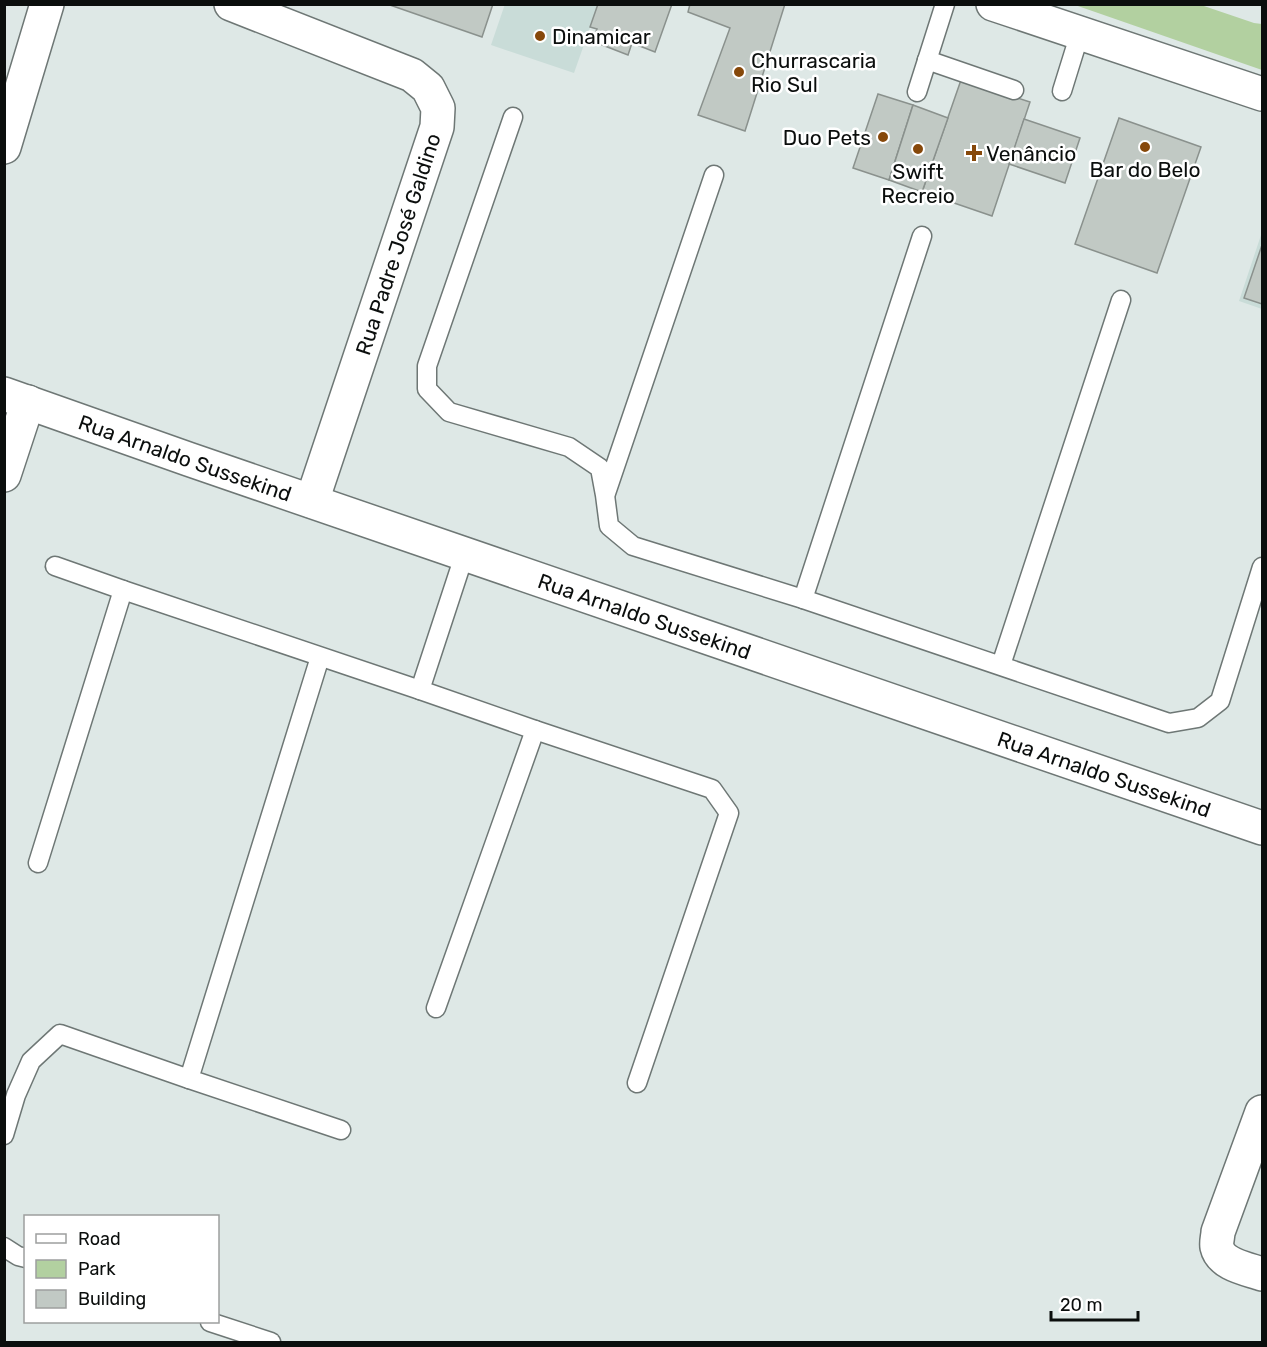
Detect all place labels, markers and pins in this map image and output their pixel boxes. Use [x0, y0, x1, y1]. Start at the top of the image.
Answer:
place label: Dinamicar [552, 24, 651, 49]
marker: Dinamicar [533, 29, 547, 43]
place label: Churrascaria Rio Sul [751, 48, 876, 97]
marker: Churrascaria Rio Sul [732, 65, 746, 79]
place label: Duo Pets [783, 125, 871, 150]
marker: Duo Pets [876, 130, 890, 144]
marker: Bar do Belo [1138, 140, 1152, 154]
place label: Venâncio [986, 141, 1076, 166]
marker: Swift Recreio [911, 142, 925, 156]
marker: Venâncio [967, 146, 981, 160]
place label: Bar do Belo [1090, 157, 1200, 182]
place label: Swift Recreio [881, 159, 955, 208]

